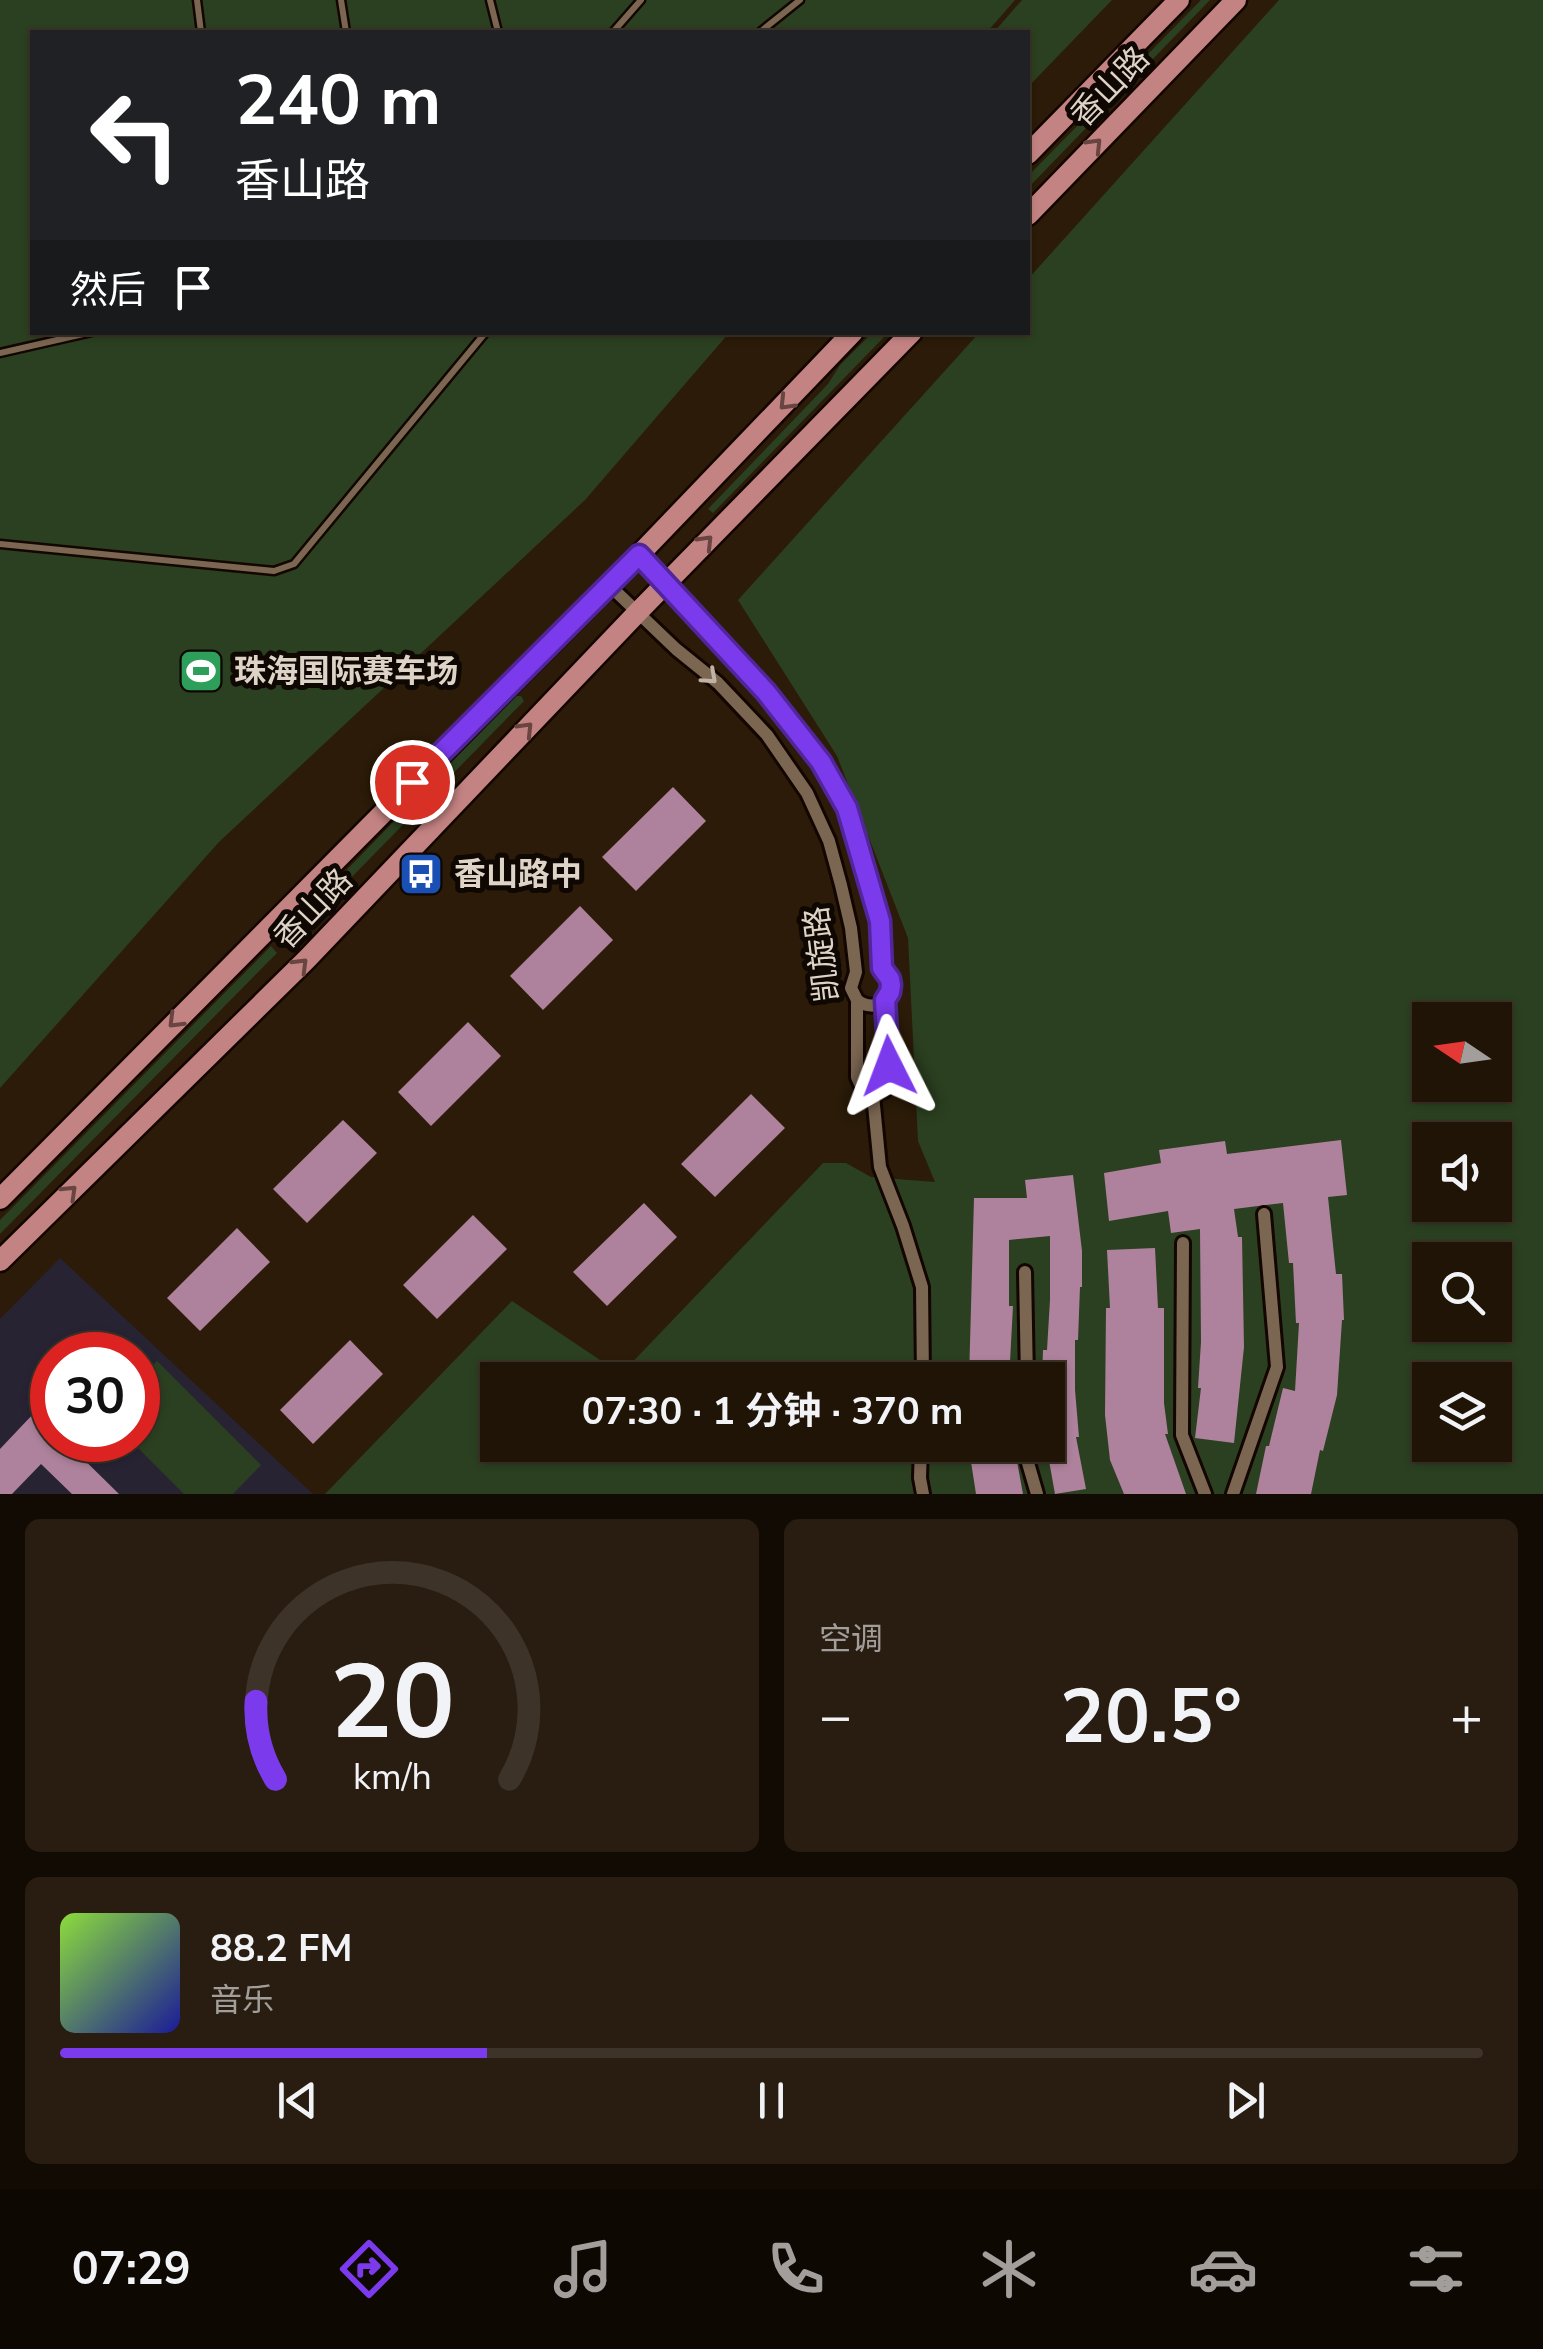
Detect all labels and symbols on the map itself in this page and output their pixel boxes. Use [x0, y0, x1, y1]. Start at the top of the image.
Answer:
street label: 香山路 [1061, 38, 1159, 136]
one-way arrow [1084, 138, 1102, 156]
one-way arrow [780, 391, 798, 409]
one-way arrow [694, 536, 712, 554]
sports icon: 珠海国际赛车场 [178, 648, 224, 694]
place label: 珠海国际赛车场 [234, 650, 458, 693]
one-way arrow [698, 665, 717, 683]
one-way arrow [514, 723, 532, 741]
pin [370, 740, 455, 825]
bus stop icon: 香山路中 [398, 851, 444, 897]
place label: 香山路中 [454, 853, 582, 896]
street label: 香山路 [264, 860, 362, 958]
street label: 凯旋路 [795, 904, 849, 1004]
one-way arrow [290, 958, 308, 976]
north arrow [1412, 1002, 1512, 1102]
one-way arrow [169, 1010, 187, 1028]
position arrow [837, 1014, 941, 1118]
one-way arrow [58, 1186, 76, 1204]
speed limit sign: 30 [30, 1332, 160, 1462]

